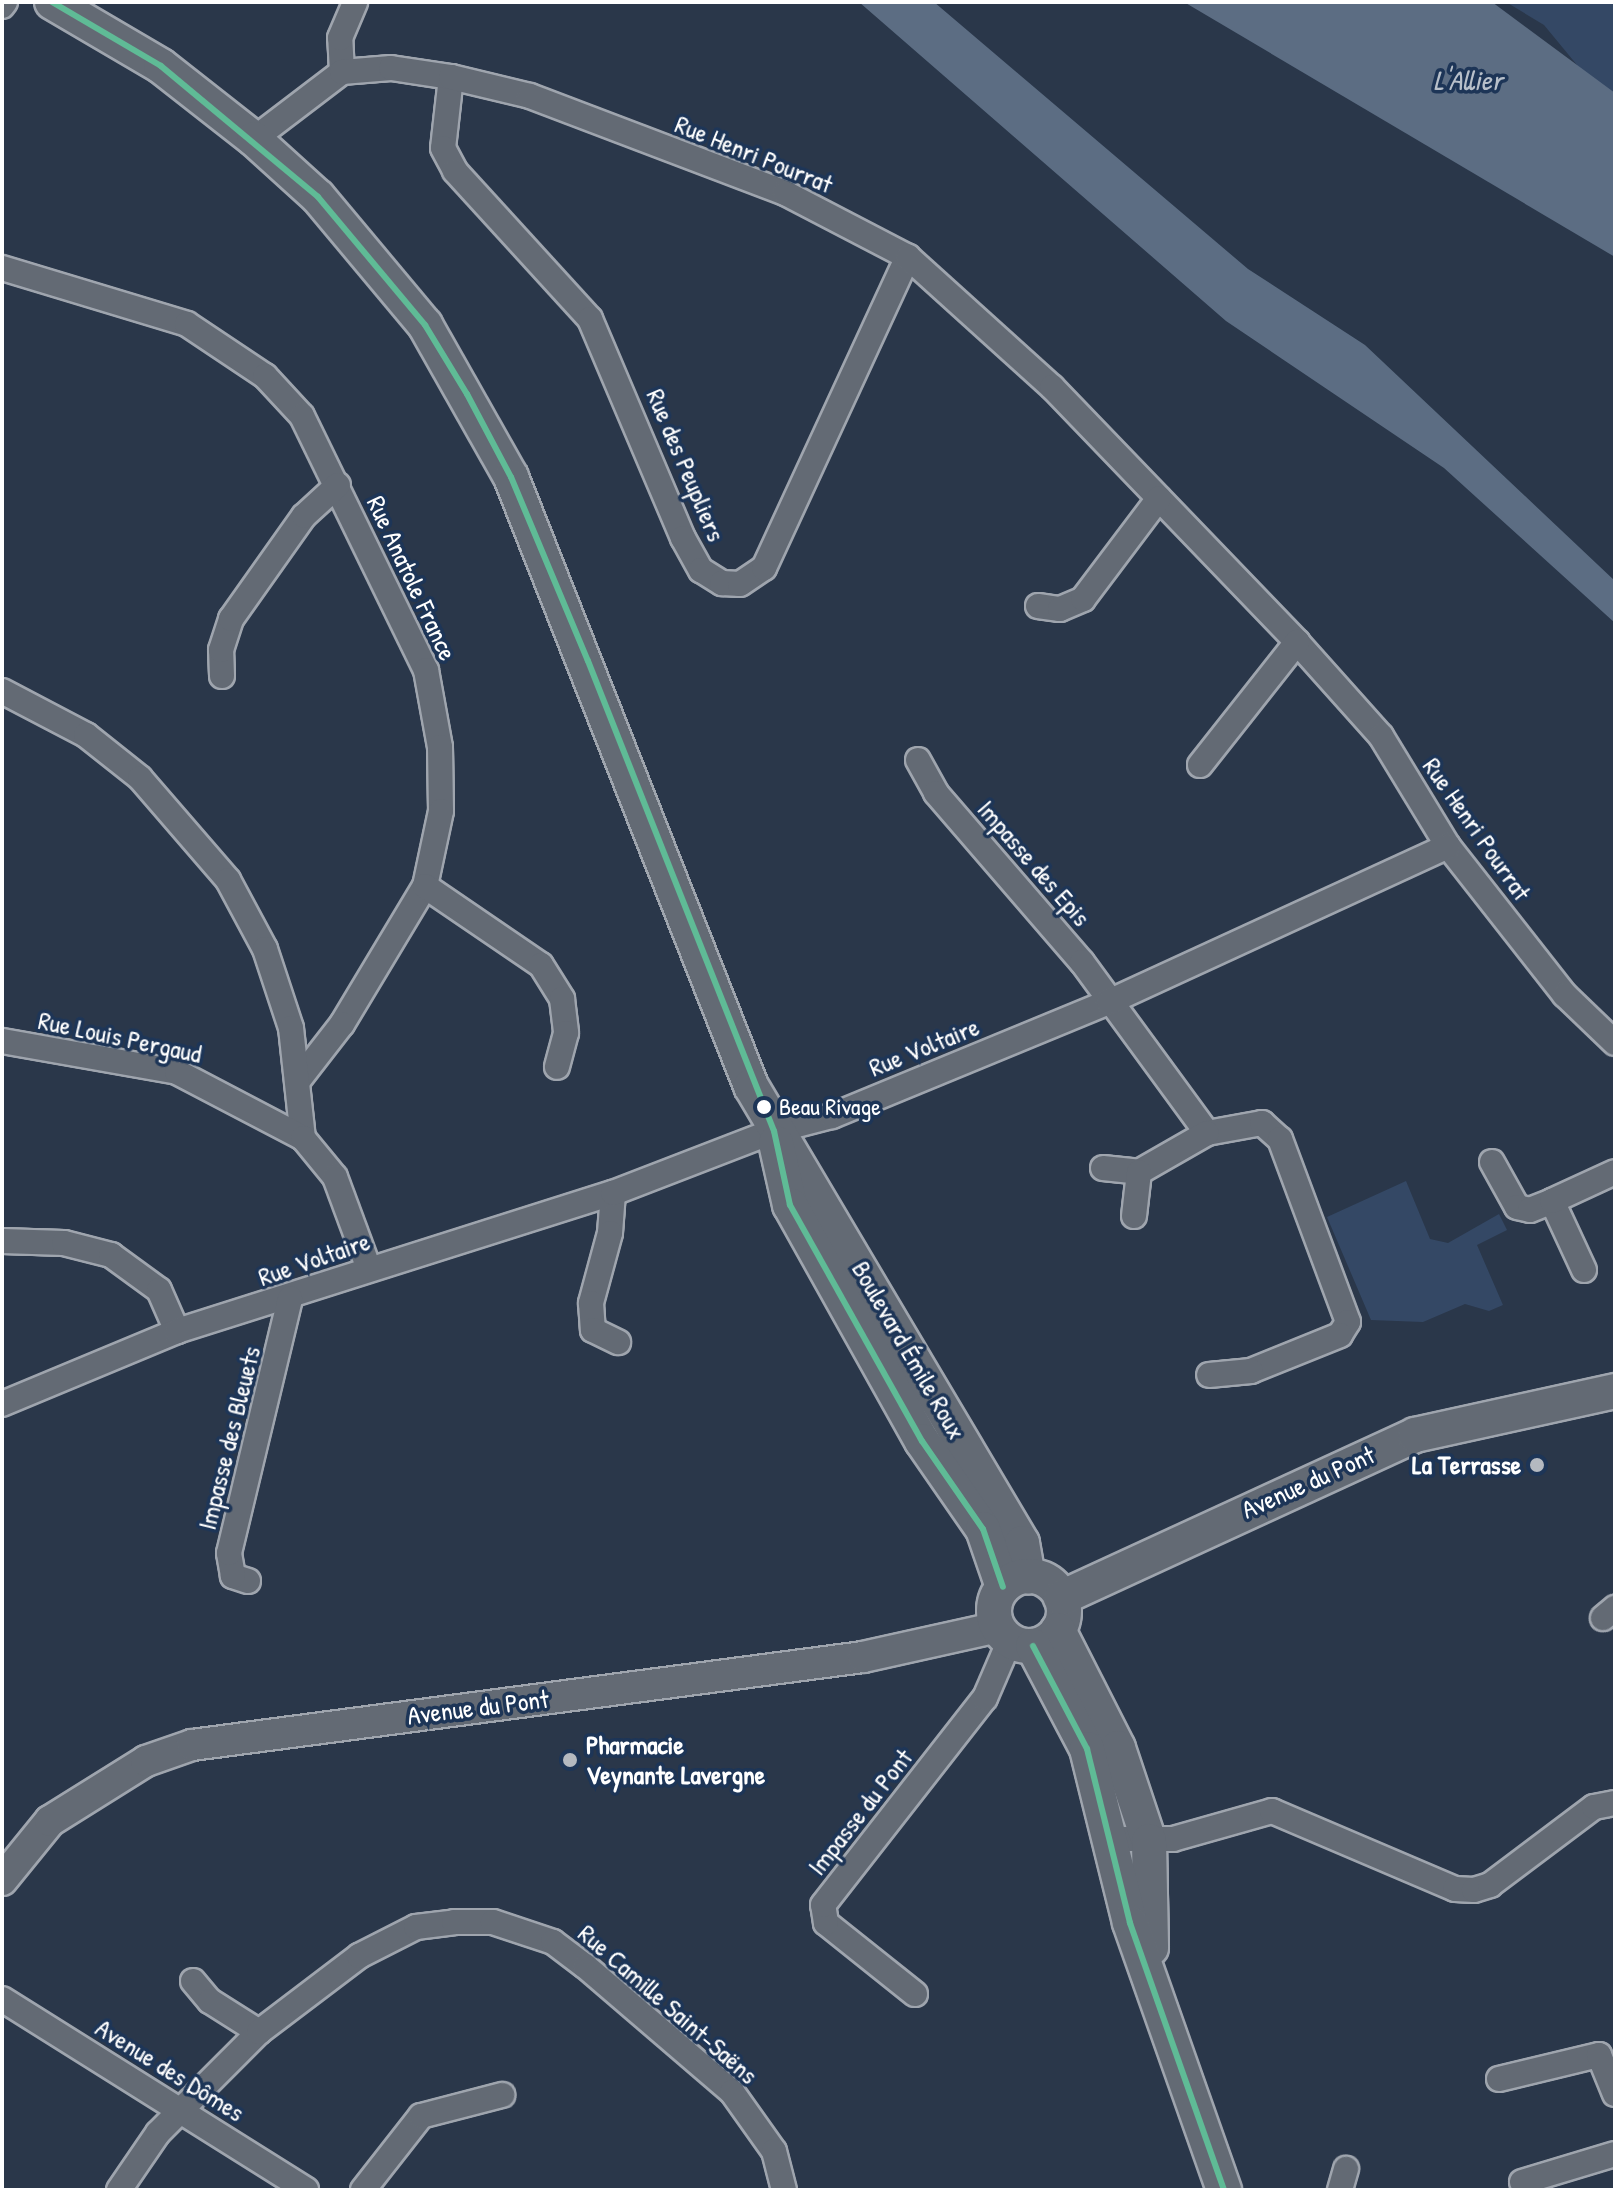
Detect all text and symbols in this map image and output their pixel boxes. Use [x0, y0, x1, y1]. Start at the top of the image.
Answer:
water label: L'Allier [1434, 63, 1502, 97]
street label: Rue Henri Pourrat [671, 108, 837, 200]
street label: Rue des Peupliers [640, 384, 732, 546]
street label: Rue Anatole France [360, 491, 464, 665]
street label: Rue Henri Pourrat [1416, 752, 1538, 906]
street label: Impasse des Epis [971, 794, 1097, 932]
street label: Rue Louis Pergaud [36, 1004, 204, 1070]
street label: Rue Voltaire [864, 1011, 984, 1083]
place label: Beau Rivage [779, 1093, 881, 1121]
marker: Beau Rivage [756, 1099, 772, 1115]
street label: Rue Voltaire [254, 1225, 374, 1293]
street label: Boulevard Émile Roux [845, 1255, 973, 1445]
street label: Impasse des Bleuets [191, 1343, 267, 1533]
street label: Avenue du Pont [1237, 1439, 1379, 1525]
place label: La Terrasse [1412, 1449, 1521, 1481]
marker: La Terrasse [1528, 1456, 1546, 1474]
street label: Avenue du Pont [406, 1683, 550, 1731]
place label: Pharmacie Veynante Lavergne [586, 1729, 765, 1790]
street label: Impasse du Pont [801, 1743, 919, 1881]
marker: Pharmacie Veynante Lavergne [561, 1751, 579, 1769]
street label: Rue Camille Saint-Saëns [572, 1918, 764, 2090]
street label: Avenue des Dômes [90, 2012, 250, 2128]

